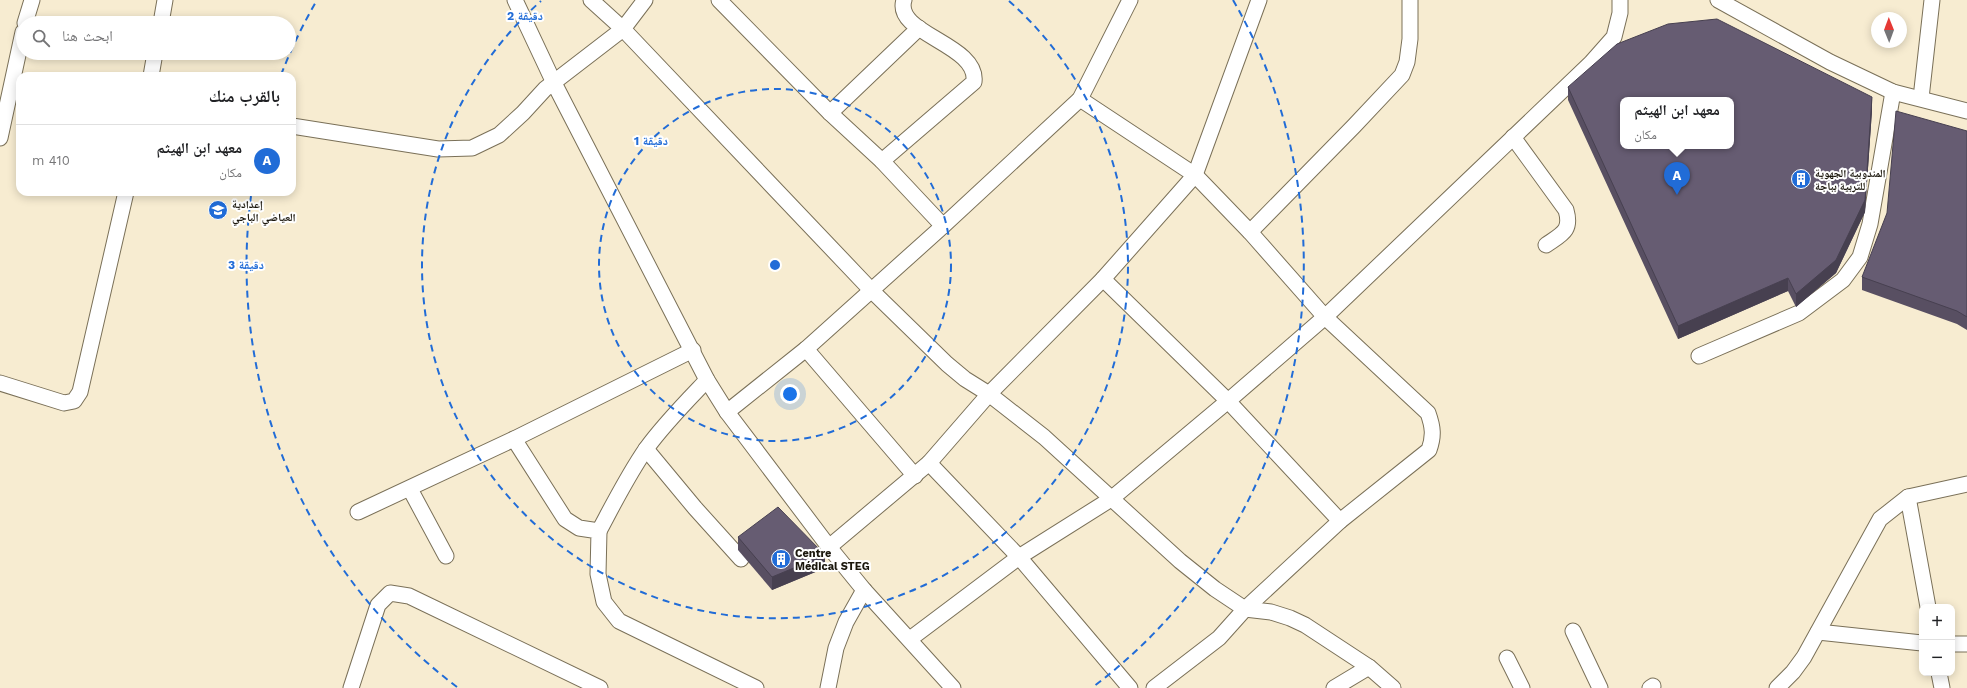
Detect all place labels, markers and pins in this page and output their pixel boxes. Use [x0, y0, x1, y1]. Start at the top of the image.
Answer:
pin: A [1664, 162, 1690, 195]
place label: المندوبية الجهوية للتربية بباجة [1815, 167, 1886, 193]
building icon: المندوبية الجهوية للتربية بباجة [1790, 168, 1812, 190]
place label: إعدادية العياضي الباجي [232, 198, 296, 225]
school or university icon: إعدادية العياضي الباجي [207, 199, 229, 221]
centre of rings [768, 258, 782, 272]
place label: Centre Médical STEG [795, 547, 870, 573]
building icon: Centre Médical STEG [770, 548, 792, 570]

